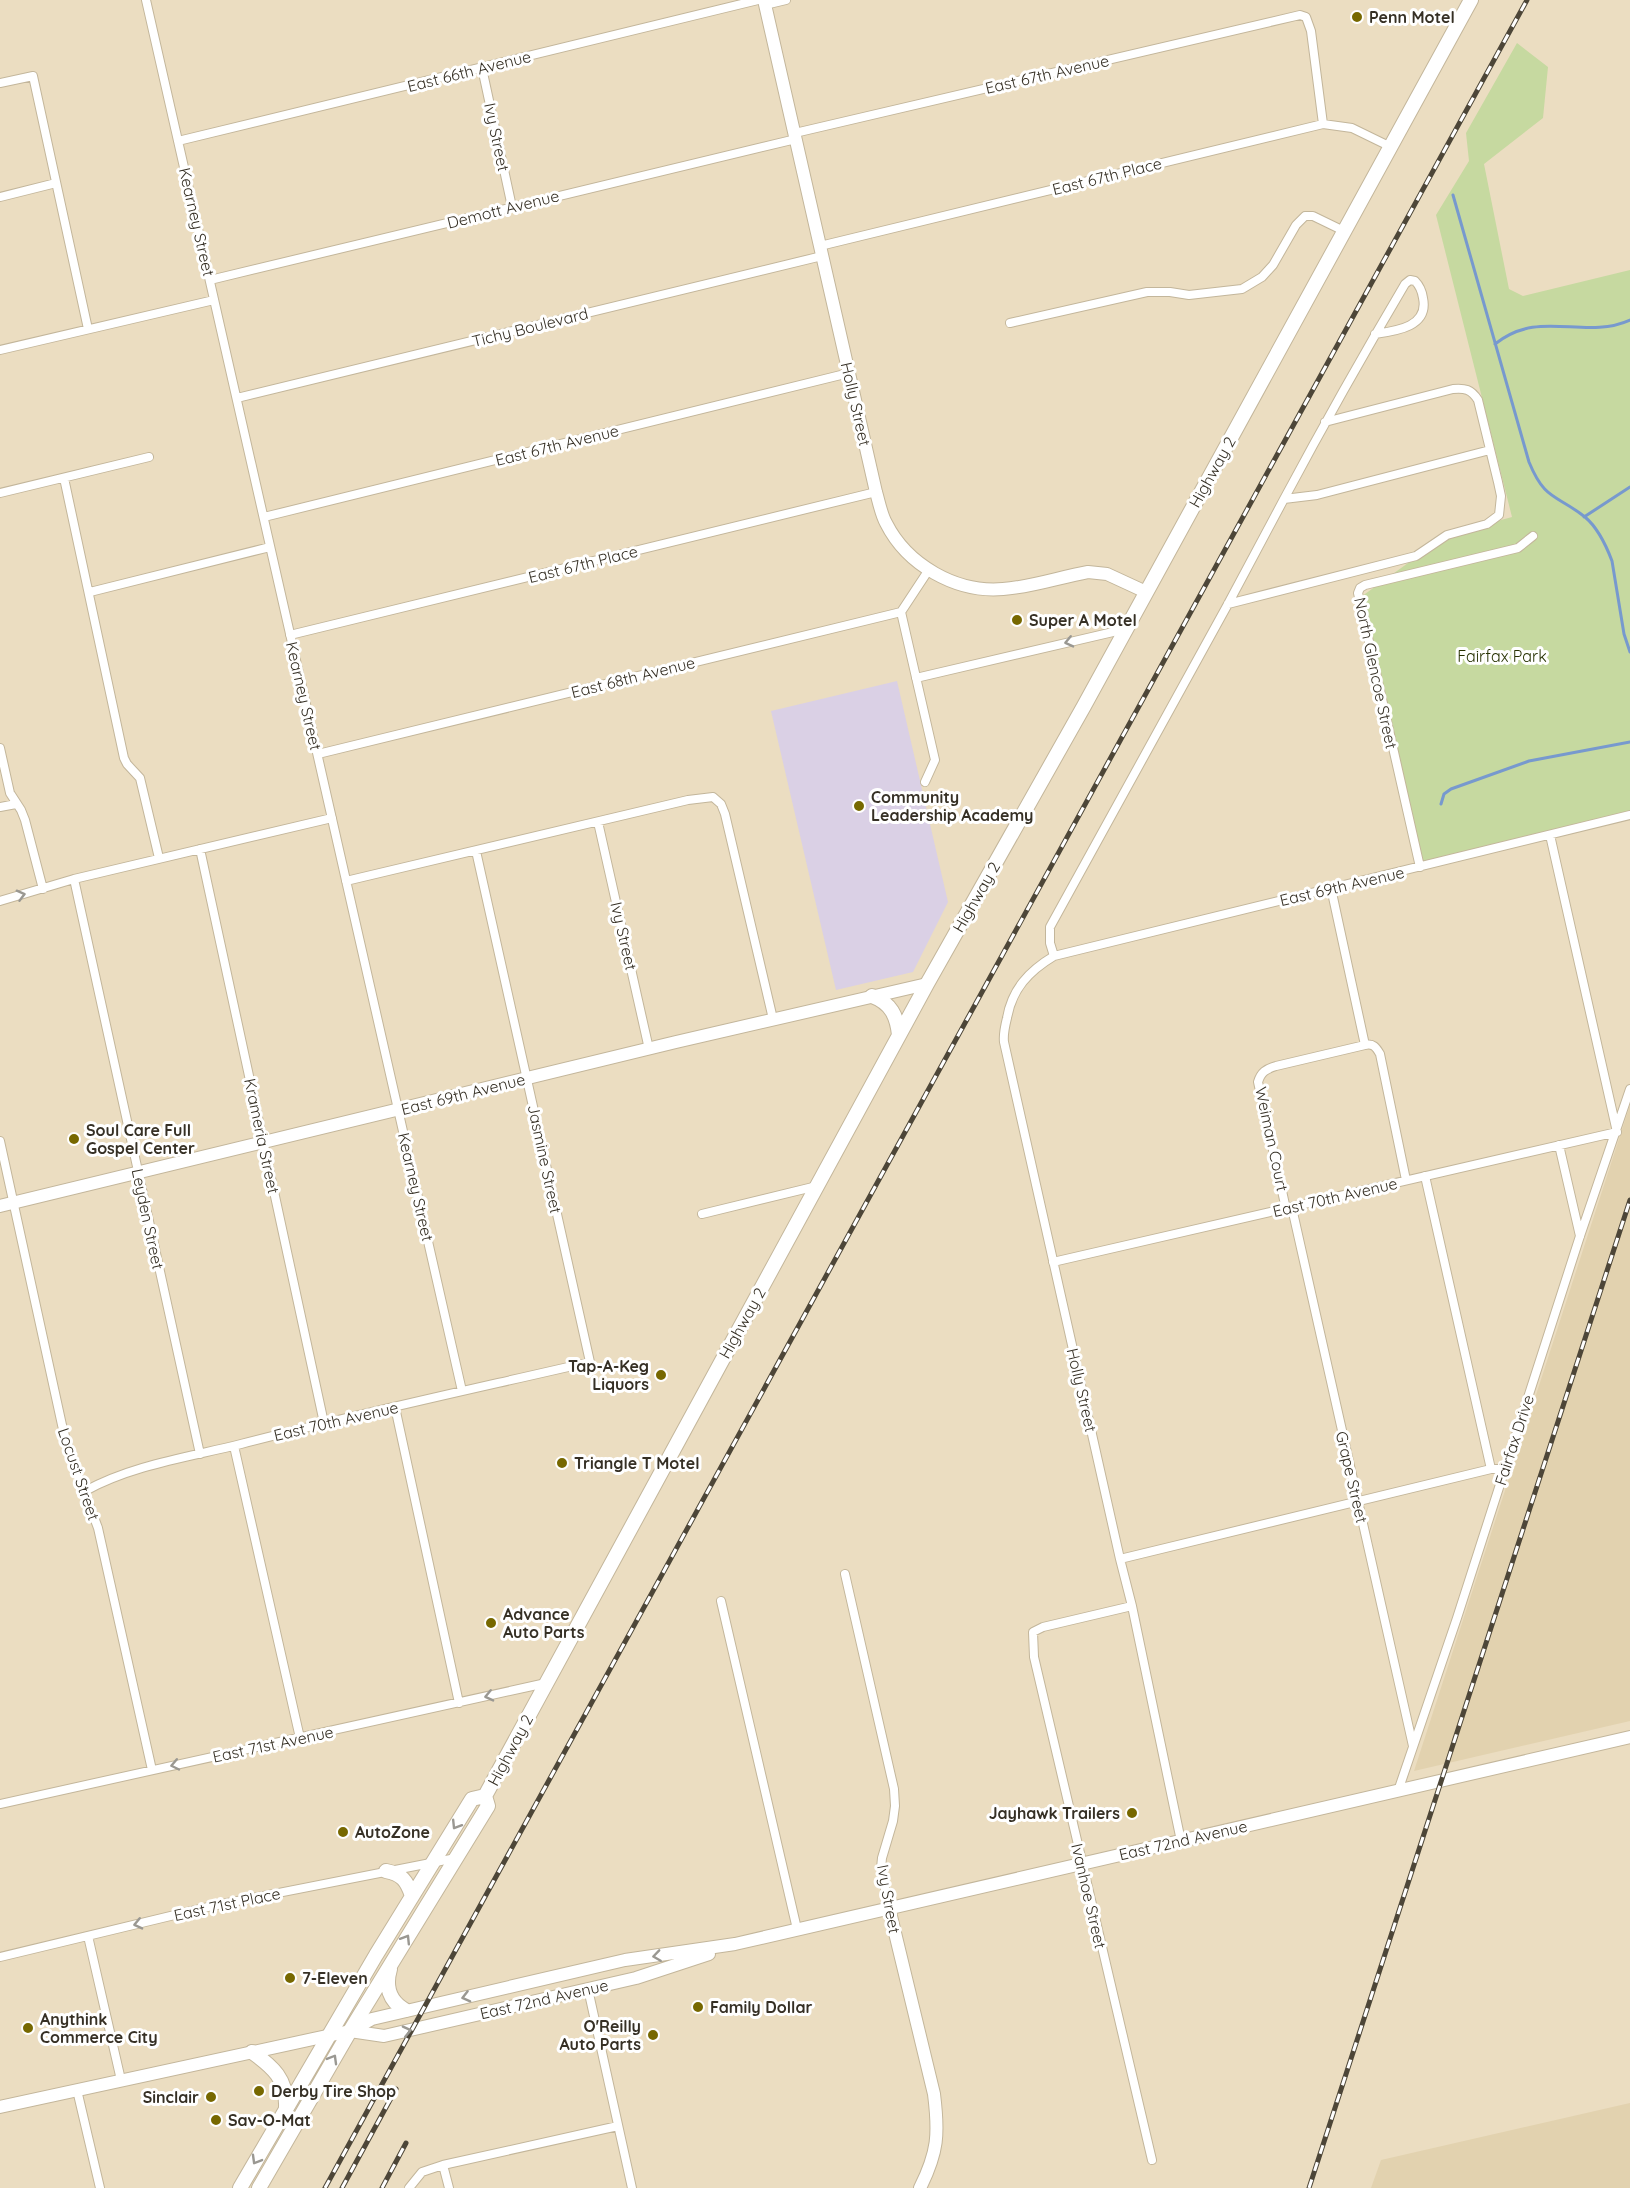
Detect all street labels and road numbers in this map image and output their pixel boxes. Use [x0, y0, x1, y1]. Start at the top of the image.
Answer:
street label: East 66th Avenue [405, 46, 533, 96]
street label: East 67th Avenue [983, 50, 1111, 98]
street label: Ivy Street [480, 101, 514, 173]
street label: East 67th Place [1050, 153, 1164, 199]
street label: Kearney Street [175, 166, 219, 278]
street label: Demott Avenue [445, 185, 561, 233]
street label: Tichy Boulevard [470, 303, 590, 351]
street label: Holly Street [837, 360, 875, 448]
street label: East 67th Avenue [493, 420, 621, 470]
street label: Highway 2 [1184, 433, 1240, 511]
street label: East 67th Place [526, 541, 640, 587]
street label: North Glencoe Street [1350, 595, 1402, 751]
street label: Kearney Street [282, 640, 326, 752]
street label: East 68th Avenue [569, 652, 697, 702]
street label: Highway 2 [948, 858, 1004, 936]
street label: East 69th Avenue [1278, 862, 1406, 910]
street label: Ivy Street [606, 900, 642, 972]
street label: East 69th Avenue [399, 1069, 527, 1119]
street label: Krameria Street [240, 1077, 284, 1195]
street label: Weiman Court [1251, 1085, 1293, 1193]
street label: Jasmine Street [524, 1103, 566, 1215]
street label: Kearney Street [394, 1131, 438, 1243]
street label: Leyden Street [128, 1167, 168, 1271]
street label: East 70th Avenue [1271, 1173, 1399, 1221]
street label: Highway 2 [714, 1284, 770, 1362]
street label: Holly Street [1063, 1346, 1101, 1434]
street label: Fairfax Drive [1490, 1392, 1538, 1488]
street label: East 70th Avenue [272, 1397, 400, 1445]
street label: Locust Street [54, 1425, 104, 1523]
street label: Grape Street [1332, 1429, 1372, 1525]
street label: Highway 2 [483, 1711, 537, 1789]
street label: East 71st Avenue [211, 1721, 335, 1767]
street label: East 72nd Avenue [1117, 1816, 1249, 1864]
street label: Ivanhoe Street [1067, 1841, 1111, 1951]
street label: Ivy Street [873, 1863, 905, 1935]
street label: East 71st Place [172, 1883, 282, 1925]
street label: East 72nd Avenue [478, 1975, 610, 2023]

